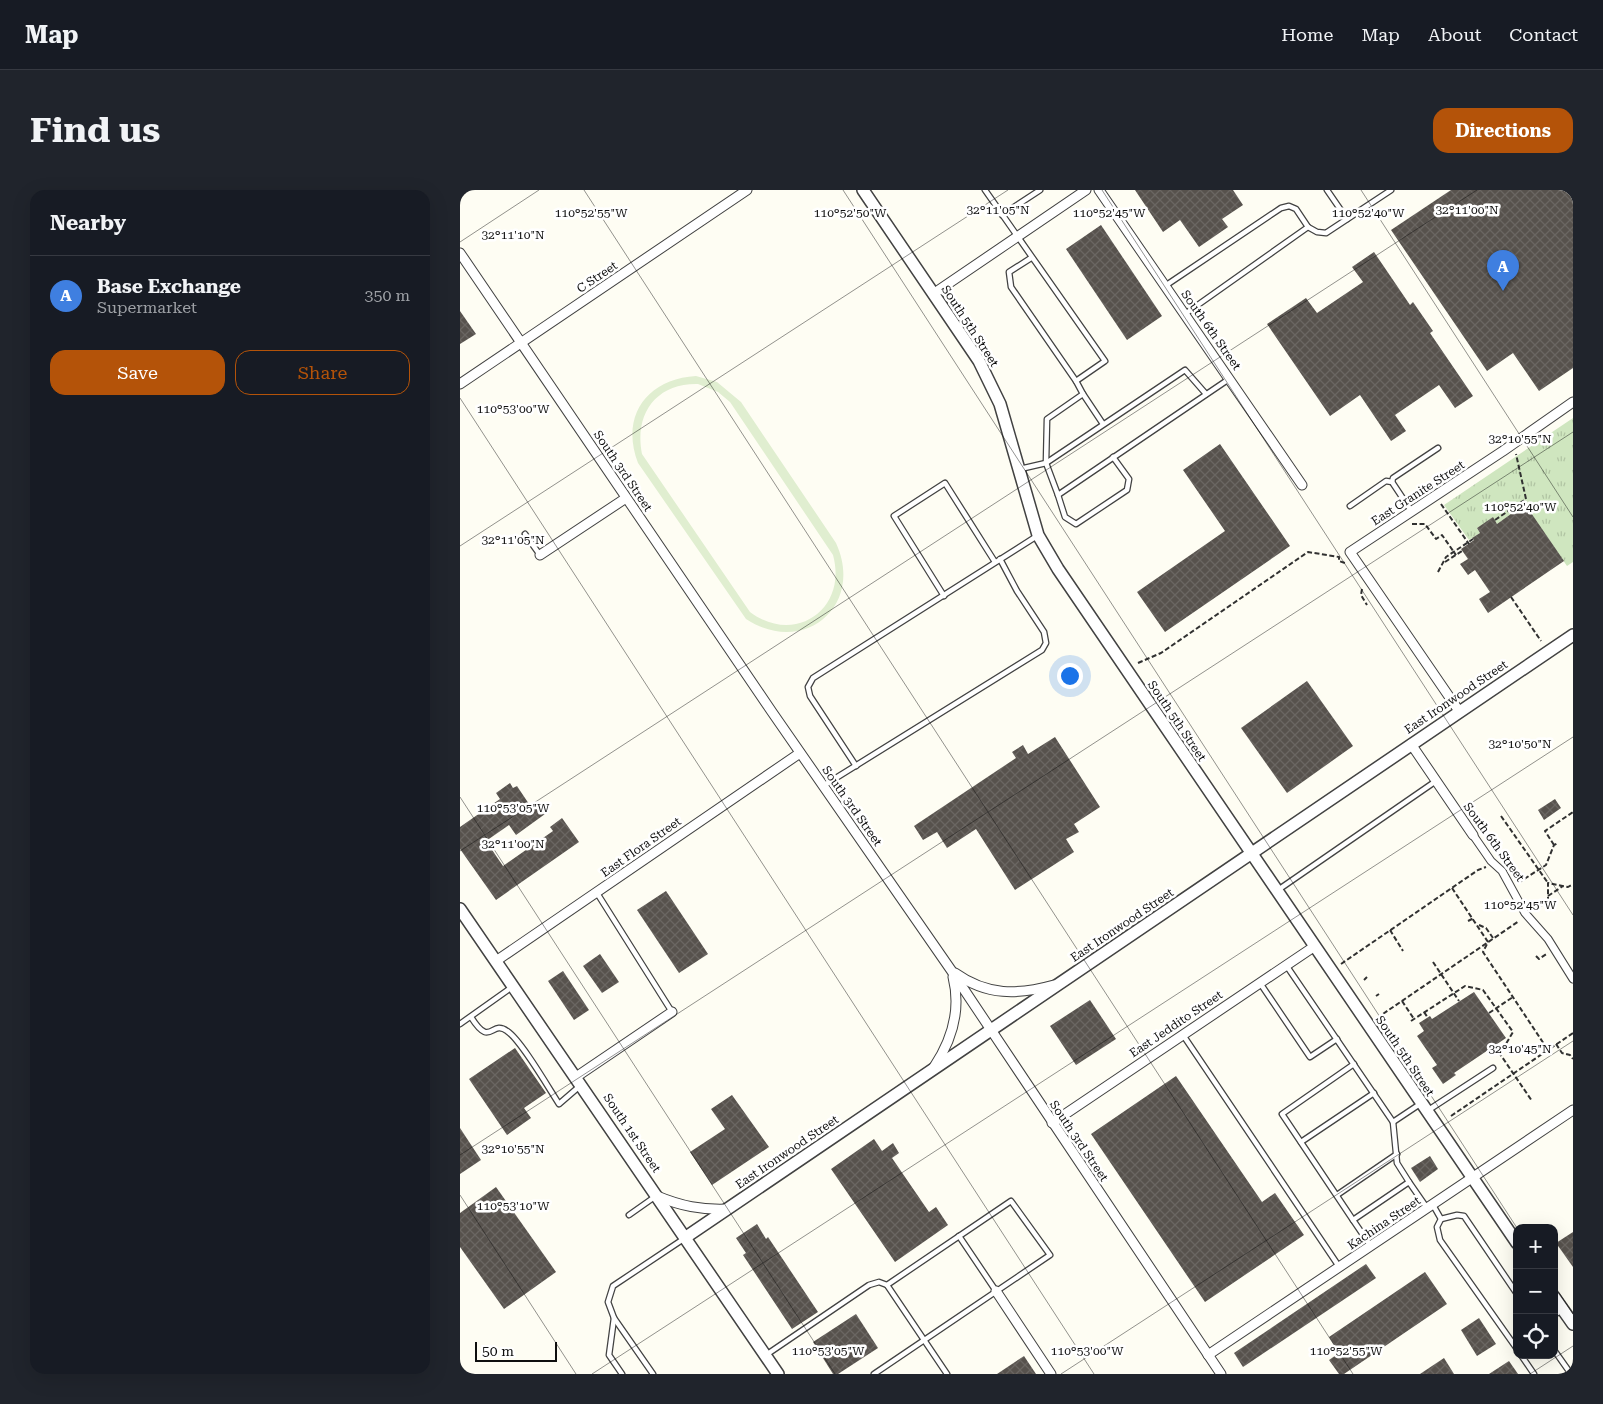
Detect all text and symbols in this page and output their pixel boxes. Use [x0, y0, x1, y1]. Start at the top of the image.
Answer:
text: Map [25, 21, 79, 49]
text: Home [1281, 24, 1333, 45]
text: Map [1361, 24, 1400, 45]
text: About [1428, 24, 1481, 45]
text: Contact [1509, 24, 1578, 45]
button: Directions [1433, 108, 1573, 153]
text: Find us [30, 110, 160, 151]
text: 32°11'05"N [966, 203, 1030, 217]
text: 32°11'00"N [1435, 203, 1499, 217]
text: 110°52'55"W [555, 206, 628, 220]
text: 110°52'50"W [814, 206, 887, 220]
text: 110°52'45"W [1073, 206, 1146, 220]
text: 110°52'40"W [1332, 206, 1405, 220]
text: Nearby [50, 211, 126, 235]
text: 32°11'10"N [481, 228, 545, 242]
pin: A [1487, 250, 1519, 291]
street label: C Street [574, 258, 620, 296]
text: Base Exchange [97, 275, 241, 298]
street label: South 5th Street [938, 283, 1002, 370]
text: A [60, 286, 72, 305]
text: 350 m [364, 286, 410, 305]
street label: South 6th Street [1178, 287, 1244, 373]
text: Supermarket [97, 298, 197, 317]
button: Save [50, 350, 225, 395]
button: Share [235, 350, 410, 395]
text: 110°53'00"W [477, 402, 550, 416]
street label: South 3rd Street [591, 428, 656, 515]
text: 32°10'55"N [1488, 432, 1552, 446]
street label: East Granite Street [1369, 457, 1468, 528]
text: 110°52'40"W [1484, 500, 1557, 514]
text: 32°11'05"N [481, 533, 545, 547]
street label: East Ironwood Street [1402, 657, 1511, 737]
your location [1057, 663, 1083, 689]
street label: South 5th Street [1145, 678, 1209, 764]
text: 32°10'50"N [1488, 737, 1552, 751]
street label: South 3rd Street [819, 763, 885, 849]
street label: South 6th Street [1461, 800, 1528, 885]
text: 110°53'05"W [477, 801, 550, 815]
street label: East Flora Street [598, 814, 684, 880]
text: 32°11'00"N [481, 837, 545, 851]
street label: East Ironwood Street [1068, 885, 1177, 965]
text: 110°52'45"W [1484, 898, 1557, 912]
street label: East Jeddito Street [1127, 987, 1226, 1060]
street label: South 5th Street [1373, 1013, 1437, 1099]
text: 32°10'45"N [1488, 1042, 1552, 1056]
street label: South 1st Street [600, 1091, 664, 1176]
street label: South 3rd Street [1047, 1098, 1112, 1185]
street label: East Ironwood Street [733, 1112, 842, 1192]
text: 32°10'55"N [481, 1142, 545, 1156]
street label: Kachina Street [1345, 1193, 1424, 1253]
text: 110°53'10"W [477, 1199, 550, 1213]
map controls [1513, 1224, 1558, 1359]
button: + [1513, 1224, 1558, 1269]
button: − [1513, 1269, 1558, 1314]
button: locate [1513, 1314, 1558, 1359]
scale bar [475, 1339, 558, 1362]
text: 50 m [482, 1343, 514, 1359]
text: 110°53'05"W [792, 1344, 865, 1358]
text: 110°53'00"W [1051, 1344, 1124, 1358]
text: 110°52'55"W [1310, 1344, 1383, 1358]

